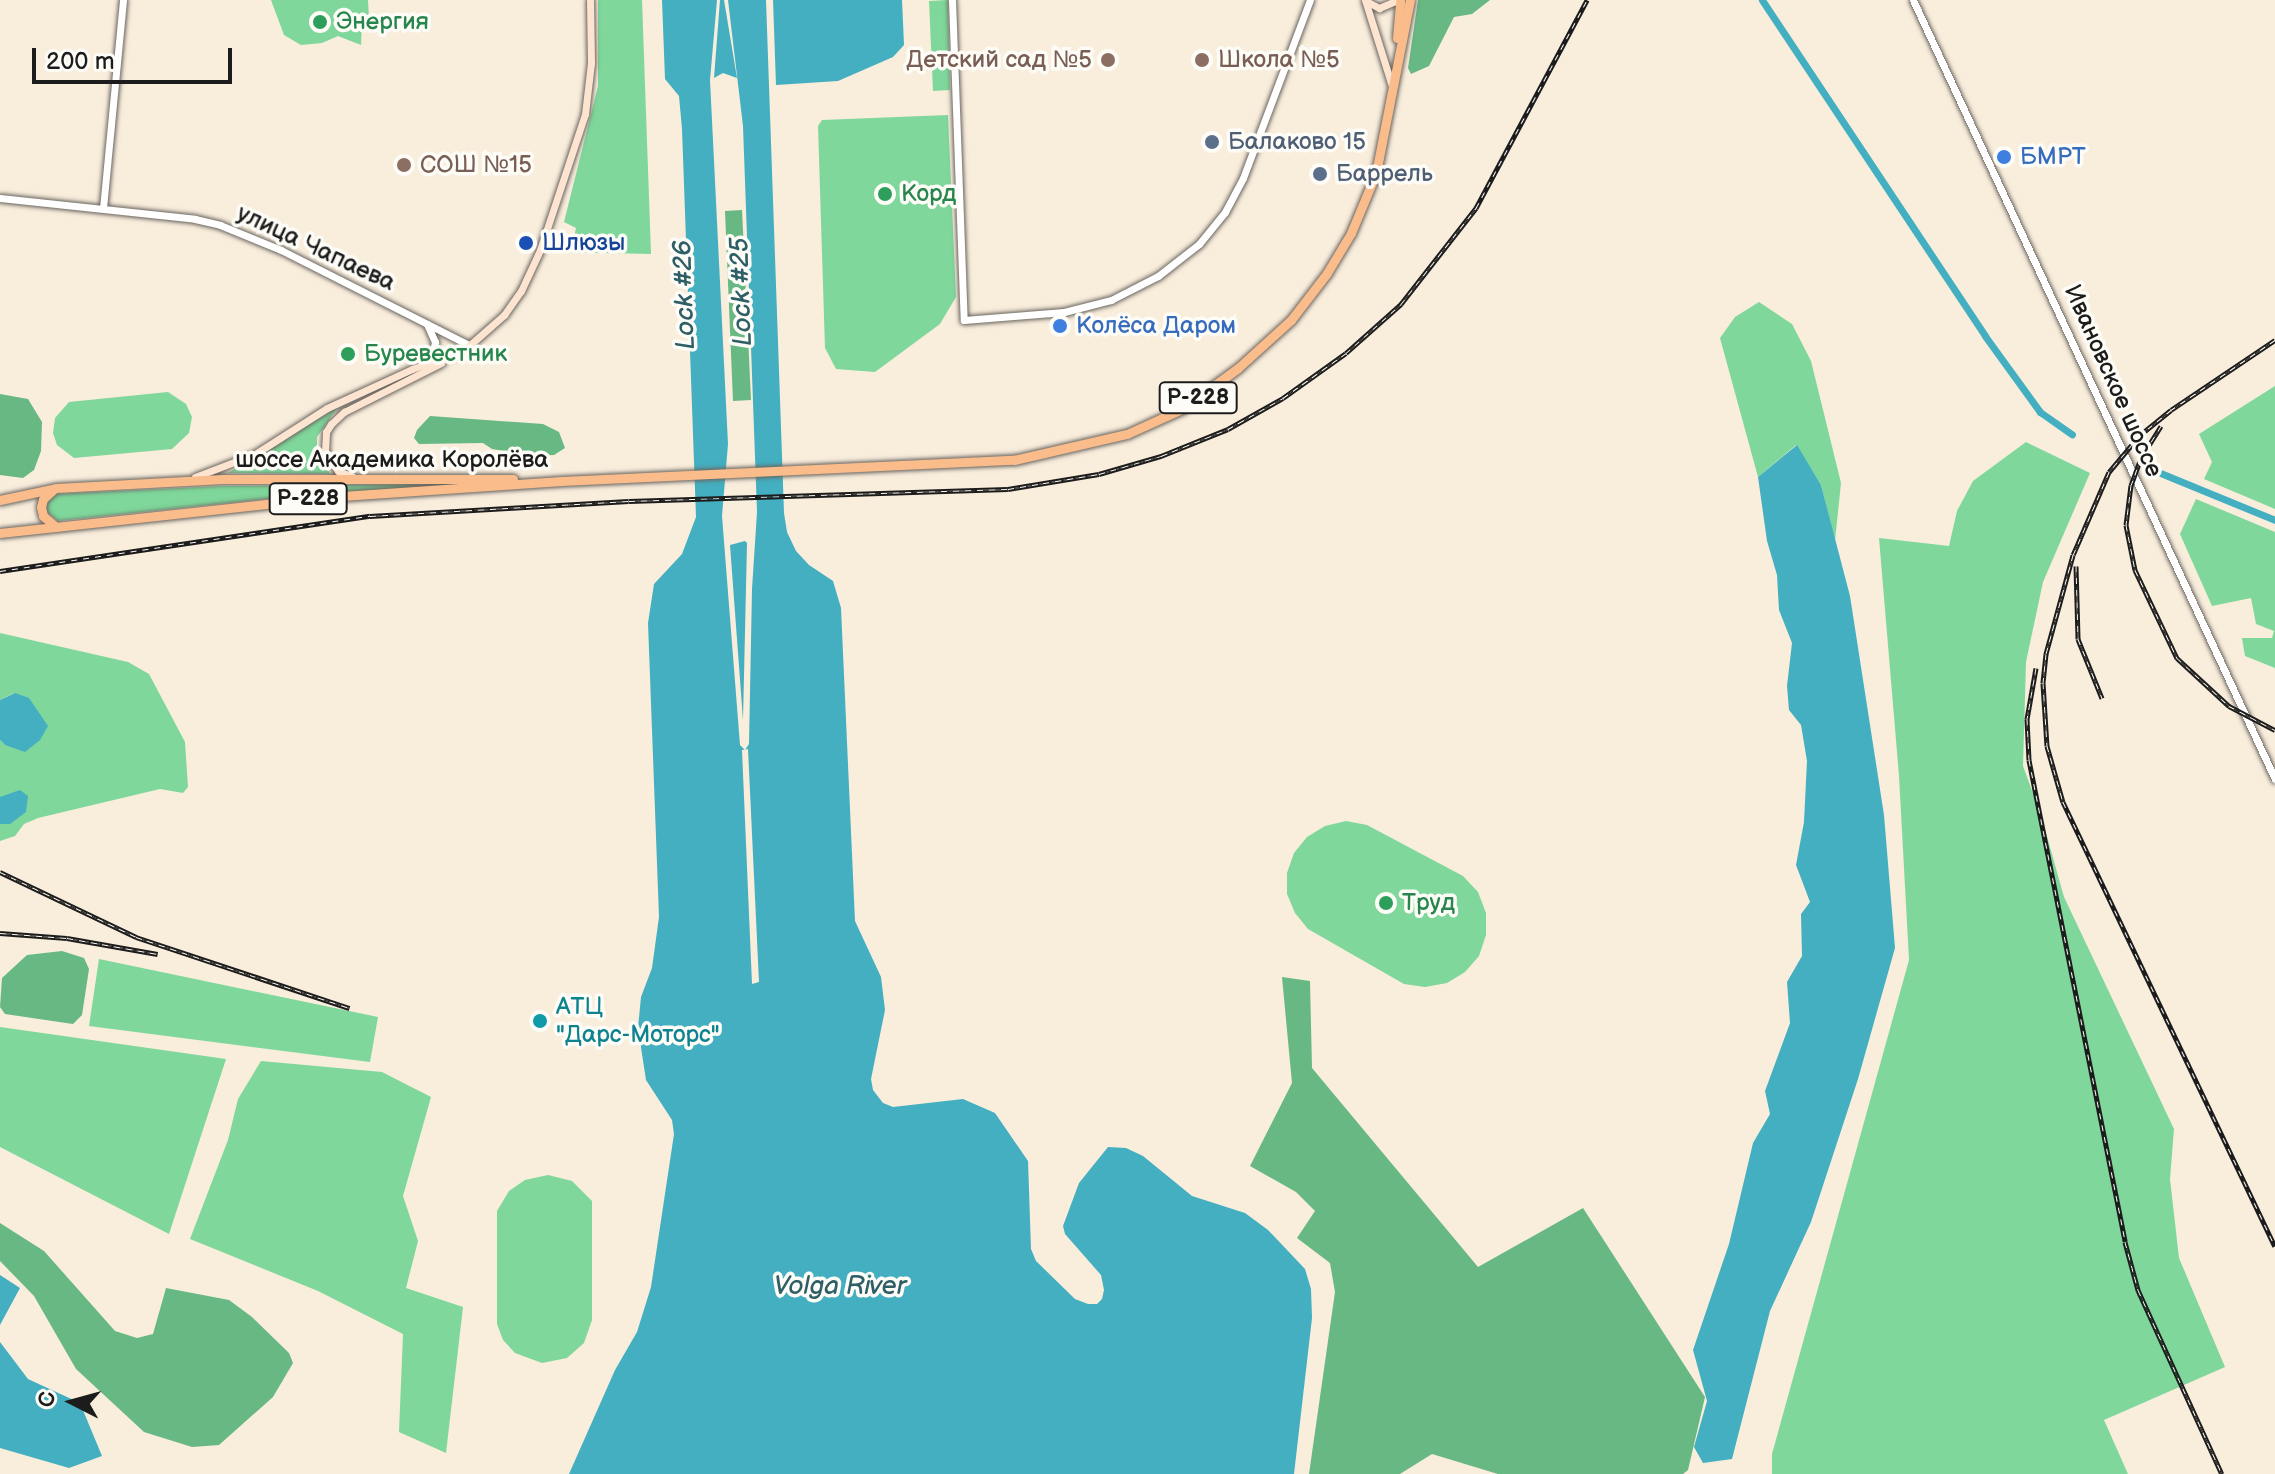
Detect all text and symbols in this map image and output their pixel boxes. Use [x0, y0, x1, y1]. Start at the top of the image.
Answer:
place label: Энергия [336, 8, 429, 36]
marker: Энергия [311, 13, 329, 31]
scale bar [36, 32, 236, 82]
place label: Детский сад №5 [906, 46, 1092, 74]
place label: Школа №5 [1218, 46, 1340, 74]
text: 200 m [46, 47, 115, 76]
marker: Детский сад №5 [1099, 51, 1117, 69]
marker: Школа №5 [1193, 51, 1211, 69]
place label: Балаково 15 [1228, 128, 1366, 156]
marker: Балаково 15 [1203, 133, 1221, 151]
place label: БМРТ [2020, 143, 2086, 171]
marker: БМРТ [1995, 148, 2013, 166]
place label: СОШ №15 [420, 151, 532, 179]
marker: СОШ №15 [395, 156, 413, 174]
place label: Баррель [1336, 160, 1433, 188]
marker: Баррель [1311, 165, 1329, 183]
place label: Корд [901, 180, 956, 208]
marker: Корд [876, 185, 894, 203]
street label: улица Чапаева [232, 199, 400, 297]
place label: Шлюзы [542, 229, 625, 257]
marker: Шлюзы [517, 234, 535, 252]
water label: Lock #25 [725, 237, 759, 347]
water label: Lock #26 [668, 240, 702, 350]
street label: Ивановское шоссе [2058, 280, 2168, 482]
place label: Колёса Даром [1076, 312, 1236, 340]
marker: Колёса Даром [1051, 317, 1069, 335]
place label: Буревестник [364, 340, 507, 368]
marker: Буревестник [339, 345, 357, 363]
road number: Р-228 [1158, 380, 1238, 416]
street label: шоссе Академика Королёва [235, 446, 549, 474]
road number: Р-228 [268, 481, 348, 517]
place label: Труд [1402, 889, 1455, 917]
marker: Труд [1377, 894, 1395, 912]
place label: АТЦ "Дарс-Моторс" [556, 993, 720, 1049]
marker: АТЦ "Дарс-Моторс" [531, 1012, 549, 1030]
water label: Volga River [774, 1271, 906, 1303]
north arrow [32, 1362, 112, 1442]
text: С [33, 1390, 62, 1408]

